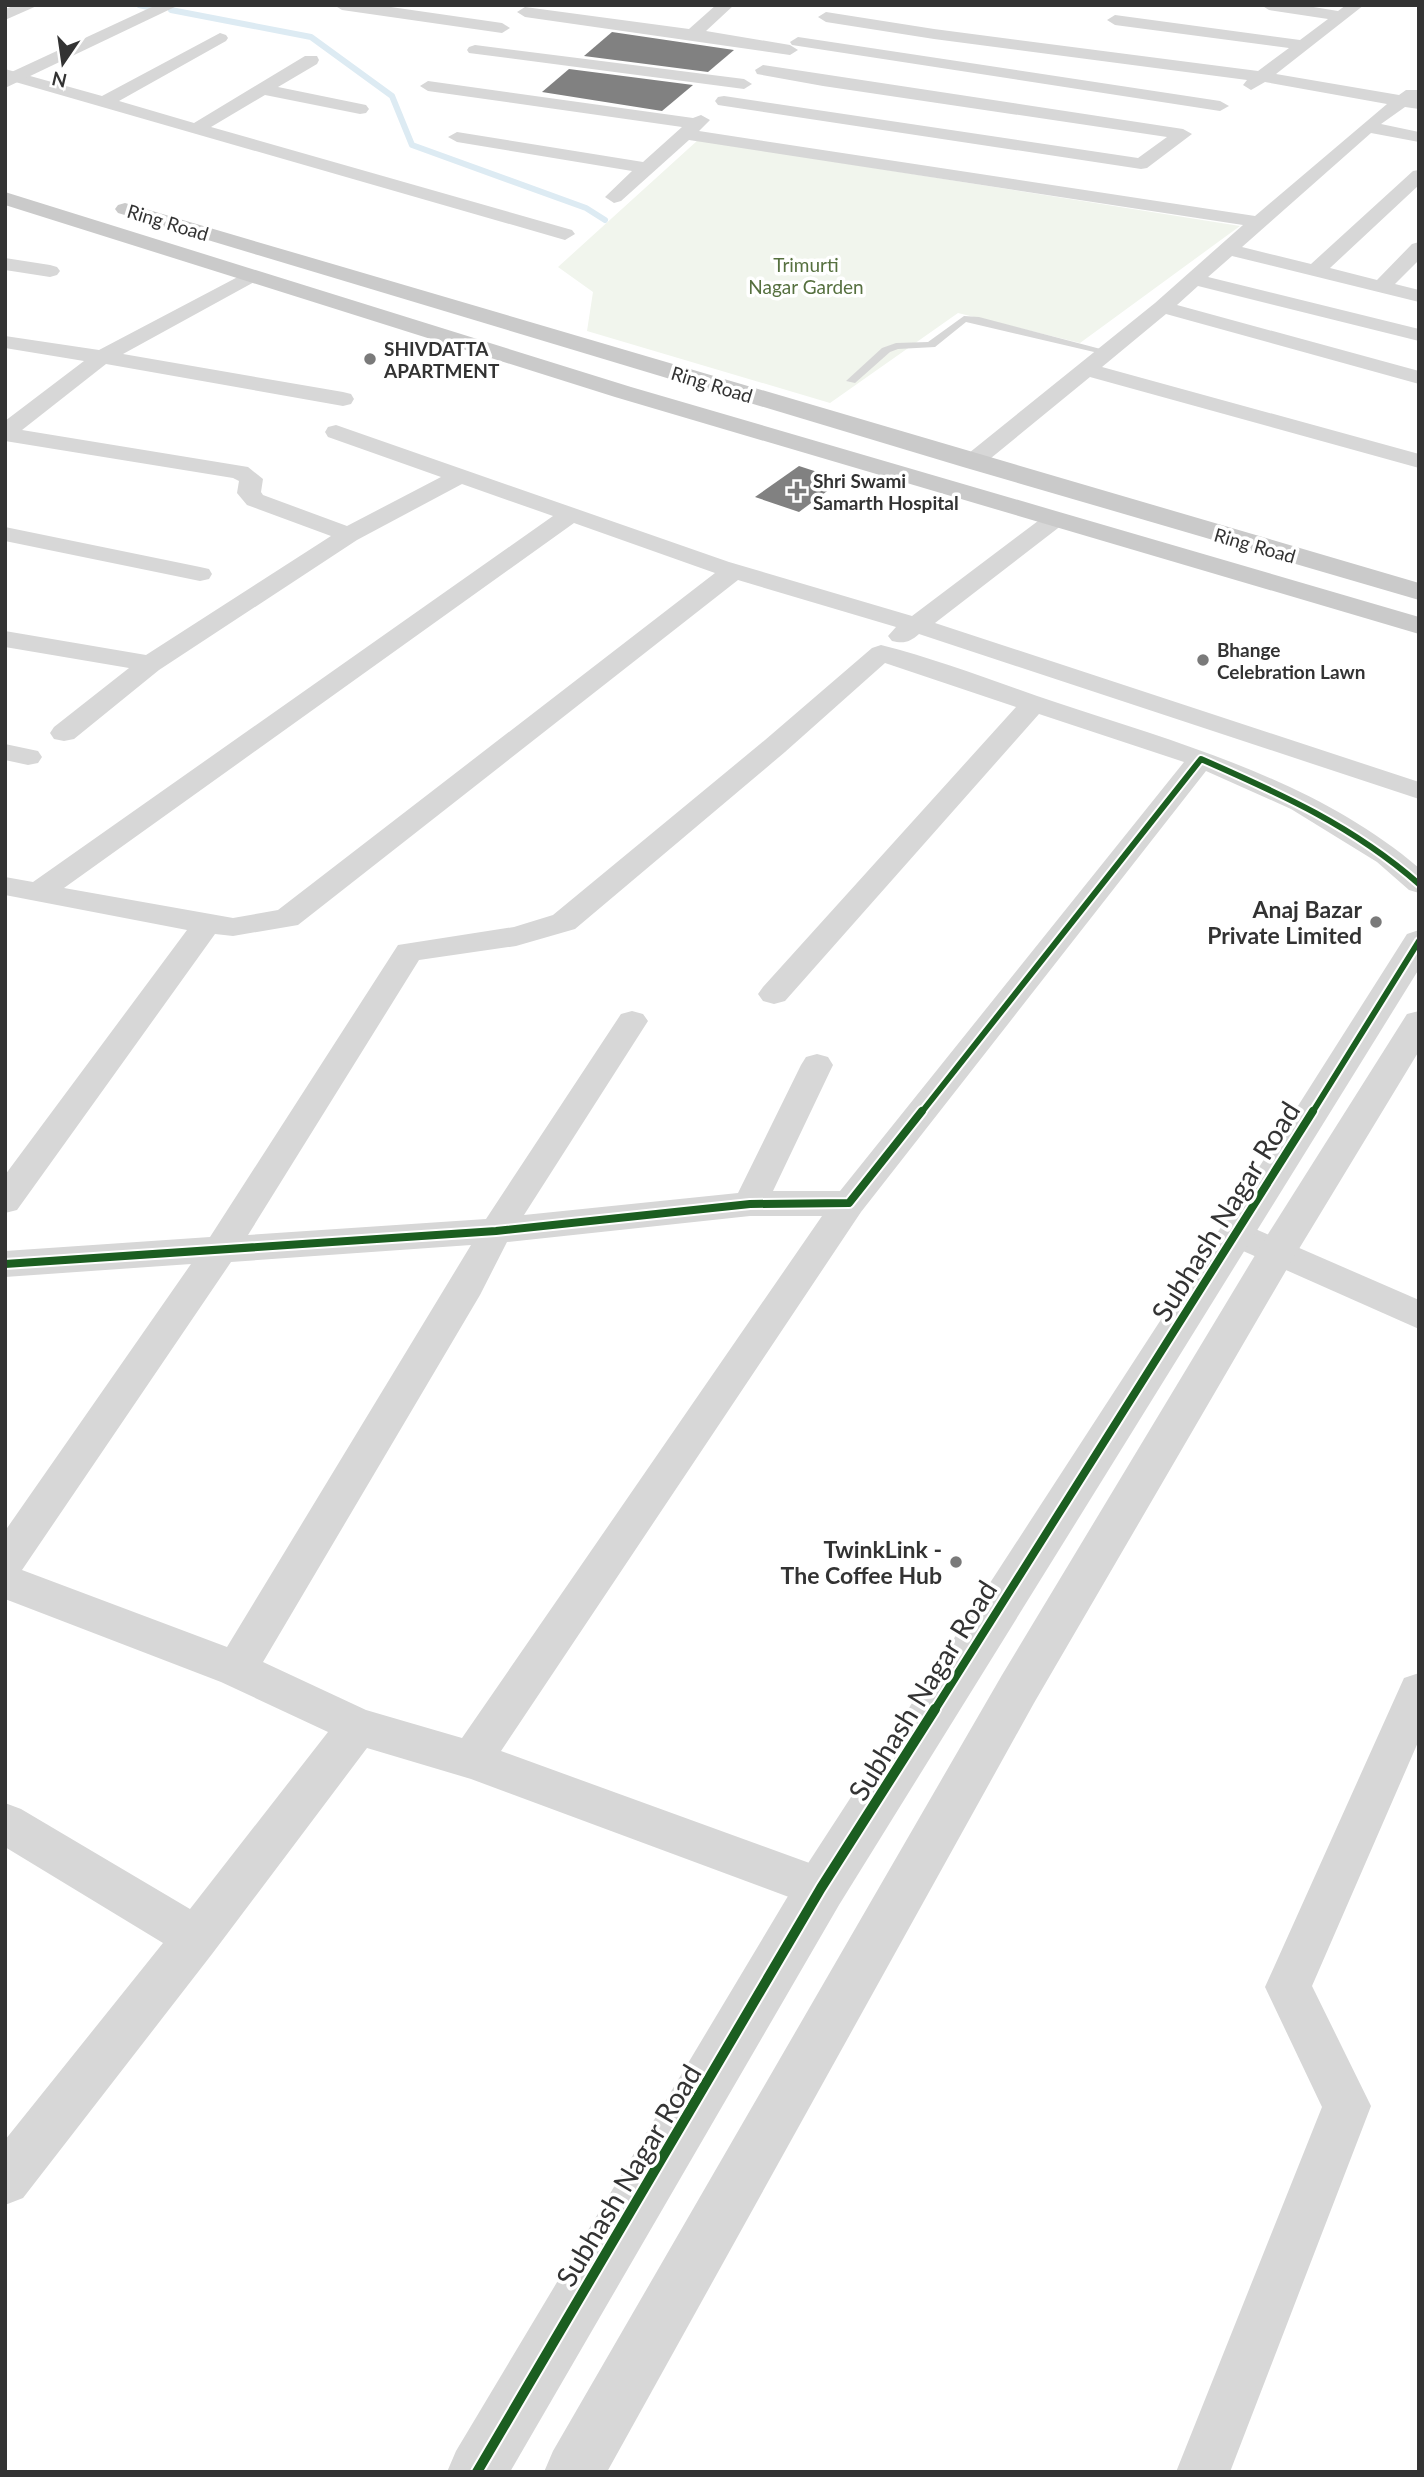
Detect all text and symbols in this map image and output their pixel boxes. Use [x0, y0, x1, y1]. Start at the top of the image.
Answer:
north arrow [28, 28, 98, 98]
text: N [49, 67, 69, 93]
street label: Ring Road [125, 199, 211, 245]
park label: Trimurti Nagar Garden [748, 253, 864, 298]
place label: SHIVDATTA APARTMENT [383, 337, 500, 382]
marker: SHIVDATTA APARTMENT [362, 351, 378, 367]
street label: Ring Road [669, 361, 755, 407]
place label: Shri Swami Samarth Hospital [813, 469, 959, 514]
marker: Shri Swami Samarth Hospital [787, 481, 807, 501]
street label: Ring Road [1212, 522, 1298, 568]
place label: Bhange Celebration Lawn [1217, 638, 1366, 683]
marker: Bhange Celebration Lawn [1195, 652, 1211, 668]
place label: Anaj Bazar Private Limited [1207, 895, 1362, 949]
marker: Anaj Bazar Private Limited [1368, 914, 1384, 930]
street label: Subhash Nagar Road [1144, 1095, 1306, 1327]
place label: TwinkLink - The Coffee Hub [781, 1535, 942, 1589]
marker: TwinkLink - The Coffee Hub [948, 1554, 964, 1570]
street label: Subhash Nagar Road [841, 1574, 1003, 1806]
street label: Subhash Nagar Road [548, 2058, 708, 2292]

